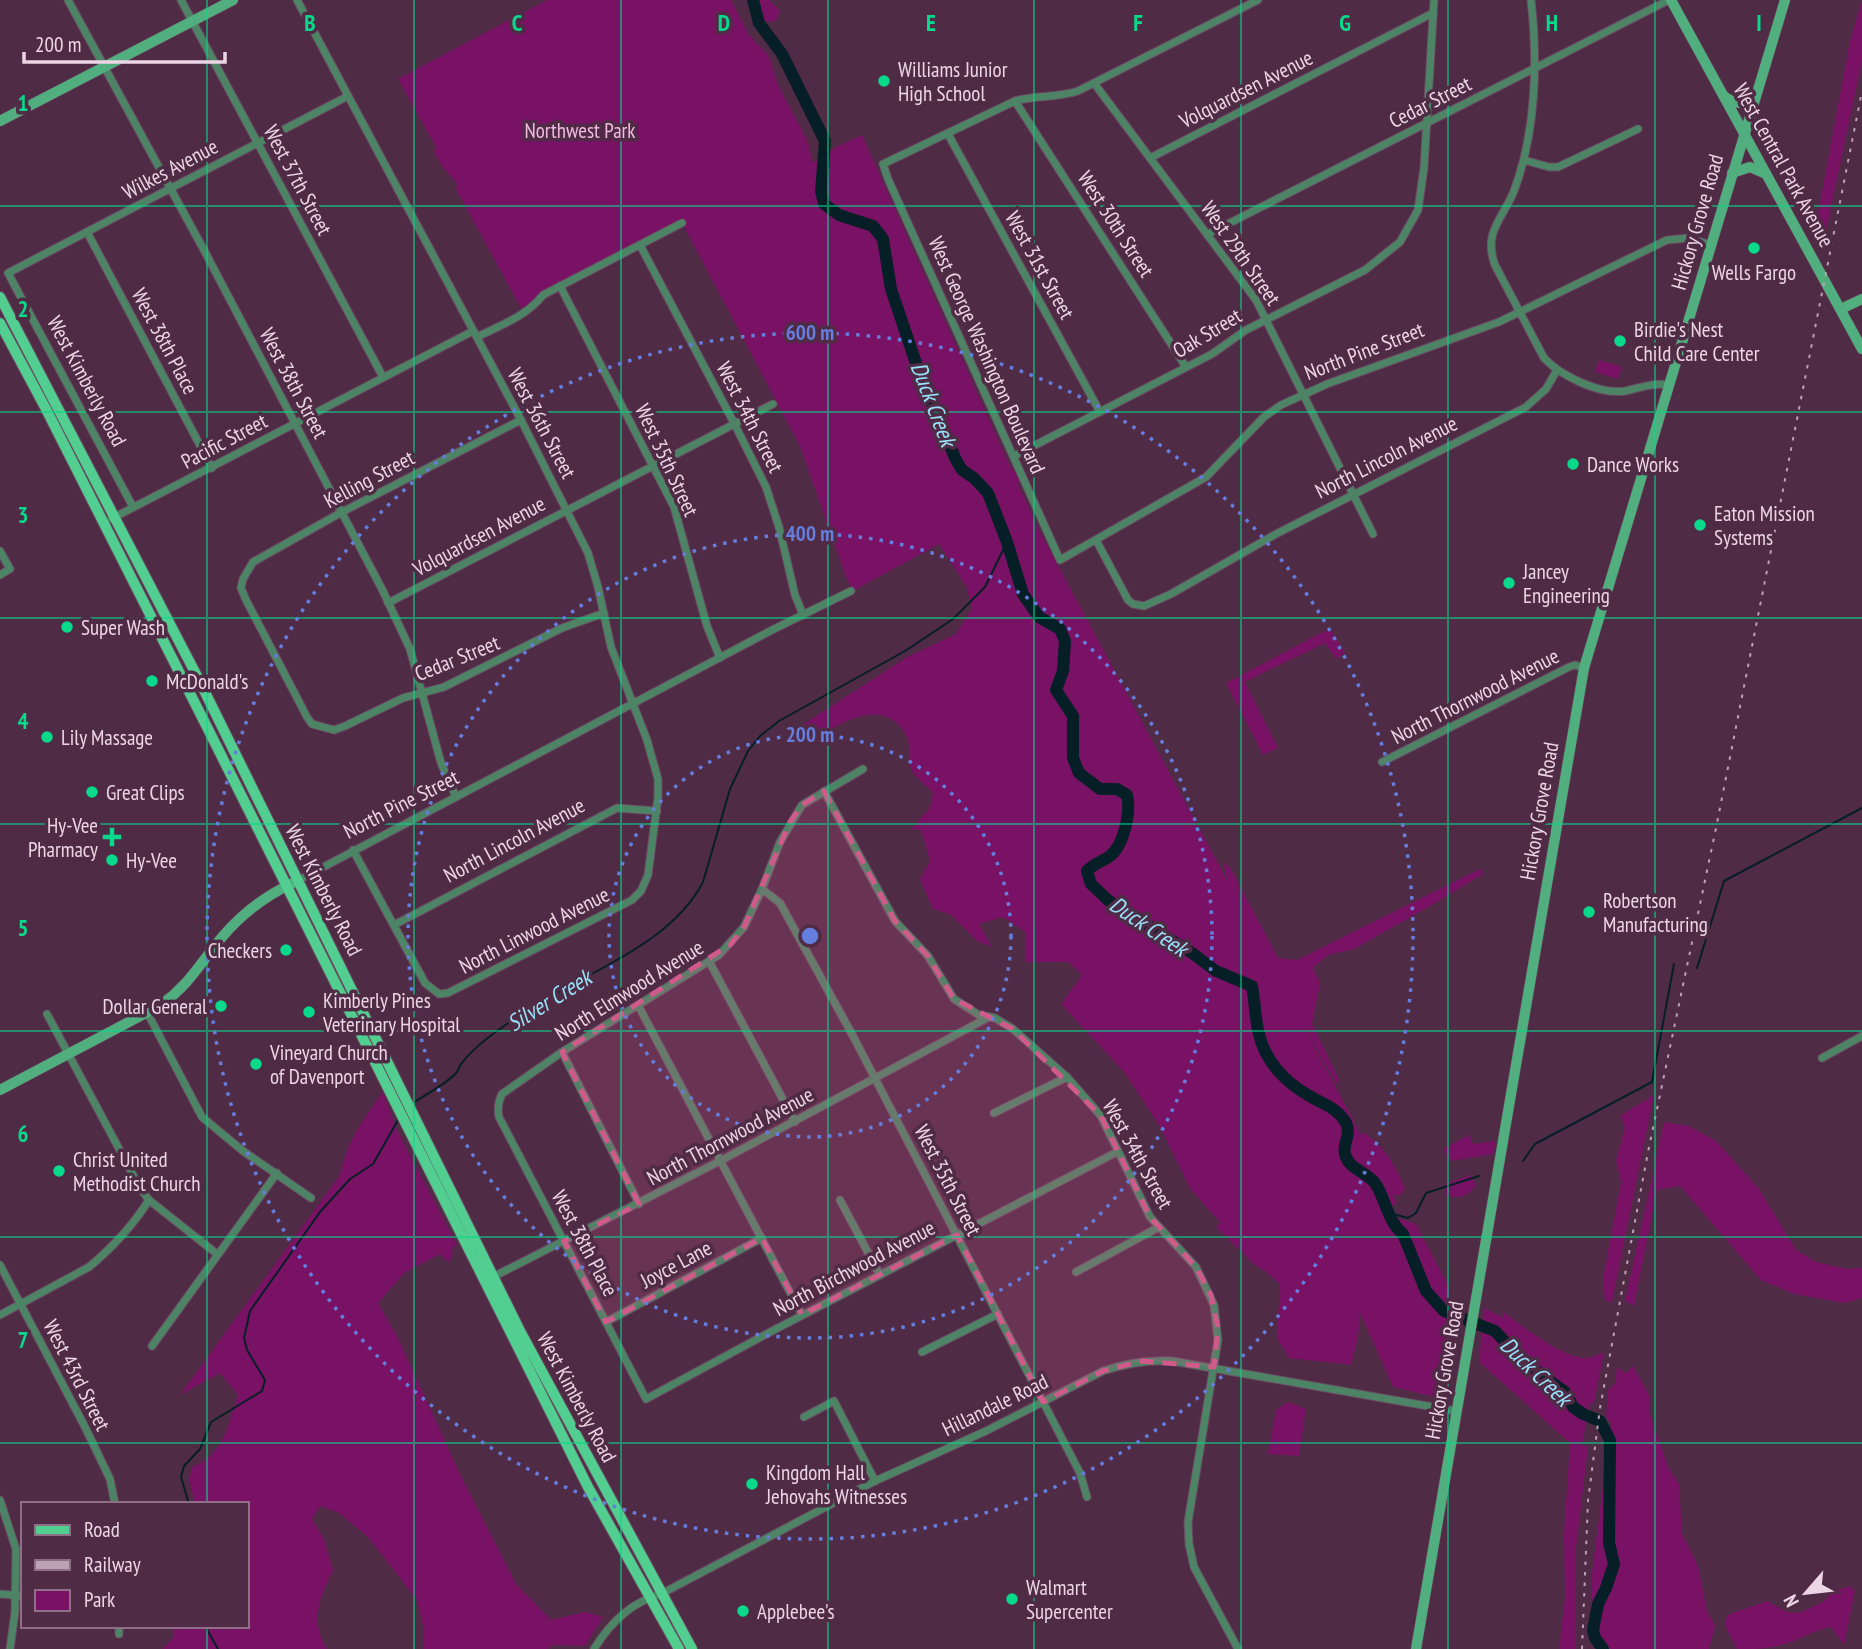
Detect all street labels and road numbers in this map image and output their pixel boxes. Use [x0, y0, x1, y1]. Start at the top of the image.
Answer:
street label: Volquardsen Avenue [1174, 44, 1317, 135]
street label: Cedar Street [1384, 70, 1476, 134]
street label: West Central Park Avenue [1728, 78, 1840, 252]
street label: West 37th Street [258, 120, 338, 240]
street label: Wilkes Avenue [118, 133, 222, 205]
street label: Hickory Grove Road [1665, 151, 1729, 293]
street label: West 30th Street [1072, 166, 1160, 282]
street label: West 29th Street [1195, 196, 1287, 311]
street label: West 31st Street [999, 206, 1081, 324]
street label: West George Washington Boulevard [922, 232, 1052, 478]
street label: West 38th Place [126, 283, 204, 399]
street label: Oak Street [1168, 302, 1246, 364]
street label: West Kimberly Road [41, 311, 133, 451]
street label: North Pine Street [1300, 316, 1428, 386]
street label: West 38th Street [254, 323, 334, 443]
street label: West 34th Street [710, 357, 790, 477]
street label: West 36th Street [502, 363, 582, 483]
street label: West 35th Street [629, 399, 705, 521]
street label: Pacific Street [176, 407, 272, 475]
street label: North Lincoln Avenue [1310, 410, 1462, 504]
street label: Kelling Street [319, 444, 419, 514]
street label: Volquardsen Avenue [407, 490, 550, 583]
street label: Cedar Street [411, 629, 503, 687]
street label: North Thornwood Avenue [1387, 642, 1563, 750]
street label: Hickory Grove Road [1514, 740, 1564, 882]
street label: North Pine Street [339, 763, 463, 845]
street label: North Lincoln Avenue [439, 791, 589, 889]
street label: West Kimberly Road [279, 820, 369, 960]
street label: North Linwood Avenue [454, 881, 614, 979]
street label: North Elmwood Avenue [550, 933, 708, 1047]
street label: North Thornwood Avenue [642, 1081, 818, 1191]
street label: West 34th Street [1097, 1094, 1179, 1214]
street label: West 35th Street [908, 1120, 988, 1240]
street label: West 38th Place [546, 1185, 624, 1301]
street label: North Birchwood Avenue [768, 1214, 940, 1322]
street label: Joyce Lane [635, 1234, 716, 1294]
street label: Hickory Grove Road [1419, 1299, 1469, 1441]
street label: West 43rd Street [37, 1315, 117, 1435]
street label: West Kimberly Road [531, 1327, 623, 1467]
street label: Hillandale Road [938, 1368, 1052, 1442]

